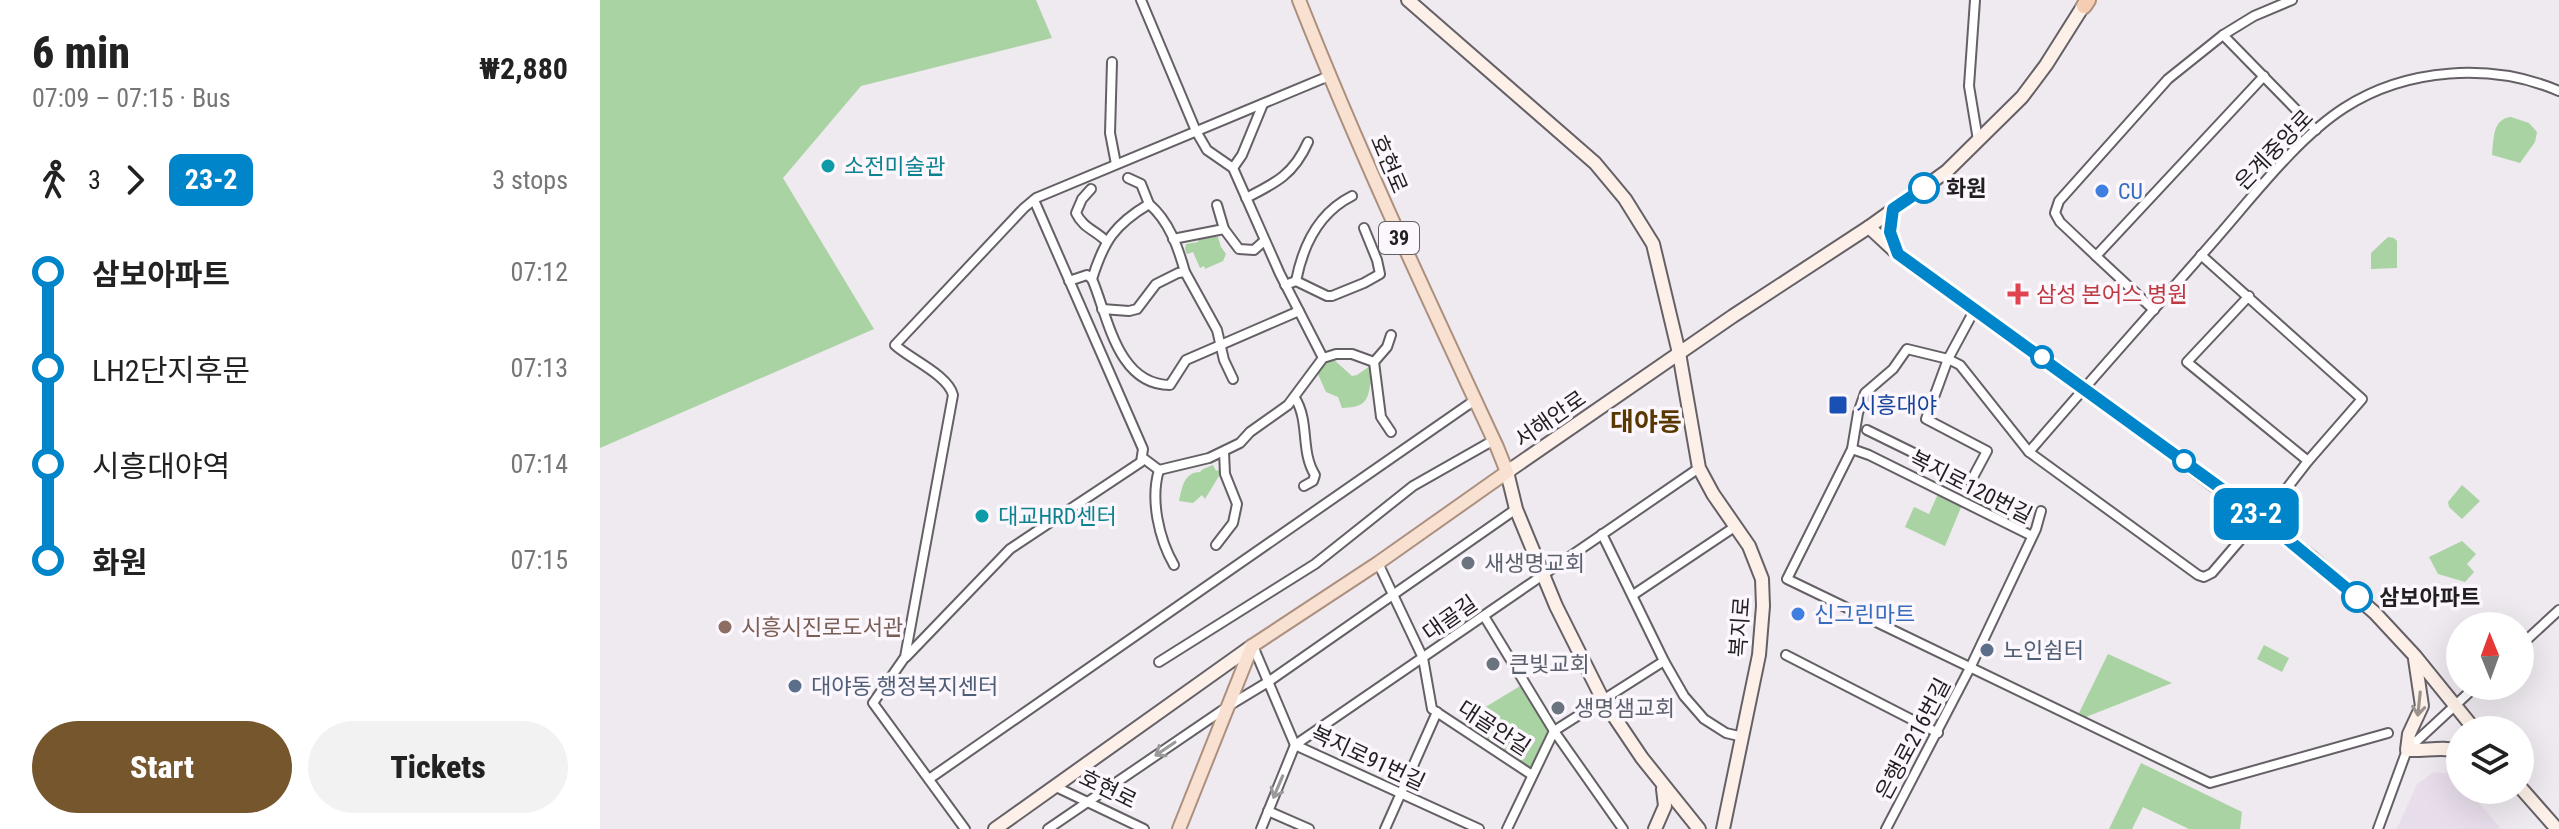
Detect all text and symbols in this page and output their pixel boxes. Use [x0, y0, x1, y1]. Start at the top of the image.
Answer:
text: 6 min [32, 27, 130, 79]
text: ₩2,880 [479, 51, 568, 86]
text: 07:09 – 07:15 · Bus [32, 83, 231, 113]
street label: 은계중앙로 [2230, 105, 2318, 195]
street label: 호현로 [1366, 131, 1412, 197]
place label: 소전미술관 [844, 154, 945, 179]
marker: 소전미술관 [819, 157, 837, 175]
icon: walk [32, 158, 76, 202]
icon: forward [113, 158, 157, 202]
text: 23-2 [185, 163, 237, 196]
text: 3 [88, 165, 101, 195]
text: 3 stops [492, 165, 568, 195]
marker: 화원 [1909, 173, 1939, 203]
place label: 화원 [1946, 176, 1986, 201]
place label: CU [2118, 179, 2143, 204]
marker: CU [2093, 182, 2111, 200]
road number: 39 [1379, 222, 1419, 254]
text: 삼보아파트 [92, 257, 230, 292]
text: 07:12 [511, 257, 568, 287]
place label: 삼성 본어스 병원 [2036, 282, 2188, 307]
marker: 삼성 본어스 병원 [2007, 283, 2029, 305]
unlabelled marker [2031, 346, 2053, 368]
text: LH2단지후문 [92, 353, 250, 388]
text: 07:13 [511, 353, 568, 383]
street label: 서해안로 [1510, 386, 1590, 452]
place label: 시흥대야 [1856, 393, 1937, 418]
marker: 시흥대야 [1827, 394, 1849, 416]
district label: 대야동 [1610, 407, 1682, 437]
street label: 복지로120번길 [1906, 445, 2036, 529]
text: 시흥대야역 [92, 449, 230, 484]
text: 07:14 [511, 449, 568, 479]
unlabelled marker [2173, 450, 2195, 472]
line badge: 23-2 [2200, 488, 2312, 540]
text: 23-2 [2230, 497, 2282, 530]
place label: 대교HRD센터 [998, 504, 1117, 529]
marker: 대교HRD센터 [973, 507, 991, 525]
text: 화원 [92, 545, 147, 580]
text: 07:15 [511, 545, 568, 575]
place label: 새생명교회 [1484, 551, 1585, 576]
marker: 새생명교회 [1459, 554, 1477, 572]
marker: 삼보아파트 [2342, 582, 2372, 612]
place label: 삼보아파트 [2379, 585, 2480, 610]
street label: 대골길 [1418, 590, 1482, 646]
street label: 복지로 [1725, 596, 1755, 658]
place label: 신그린마트 [1814, 602, 1915, 627]
marker: 신그린마트 [1789, 605, 1807, 623]
north arrow [2446, 612, 2534, 700]
map controls [2446, 612, 2534, 804]
place label: 시흥시진로도서관 [741, 615, 903, 640]
marker: 시흥시진로도서관 [716, 618, 734, 636]
place label: 노인쉼터 [2003, 638, 2084, 663]
marker: 노인쉼터 [1978, 641, 1996, 659]
place label: 큰빛교회 [1509, 652, 1590, 677]
marker: 큰빛교회 [1484, 655, 1502, 673]
place label: 대야동 행정복지센터 [811, 674, 998, 699]
street label: 은행로216번길 [1871, 674, 1955, 804]
marker: 대야동 행정복지센터 [786, 677, 804, 695]
one-way arrow [2412, 690, 2427, 717]
street label: 대골안길 [1453, 695, 1535, 761]
place label: 생명샘교회 [1574, 696, 1675, 721]
marker: 생명샘교회 [1549, 699, 1567, 717]
button: layers [2446, 716, 2534, 804]
button: Start [32, 721, 292, 813]
button: Tickets [308, 721, 568, 813]
street label: 복지로91번길 [1307, 721, 1429, 795]
one-way arrow [1154, 741, 1177, 757]
street label: 호현로 [1075, 764, 1141, 814]
one-way arrow [1269, 774, 1284, 799]

